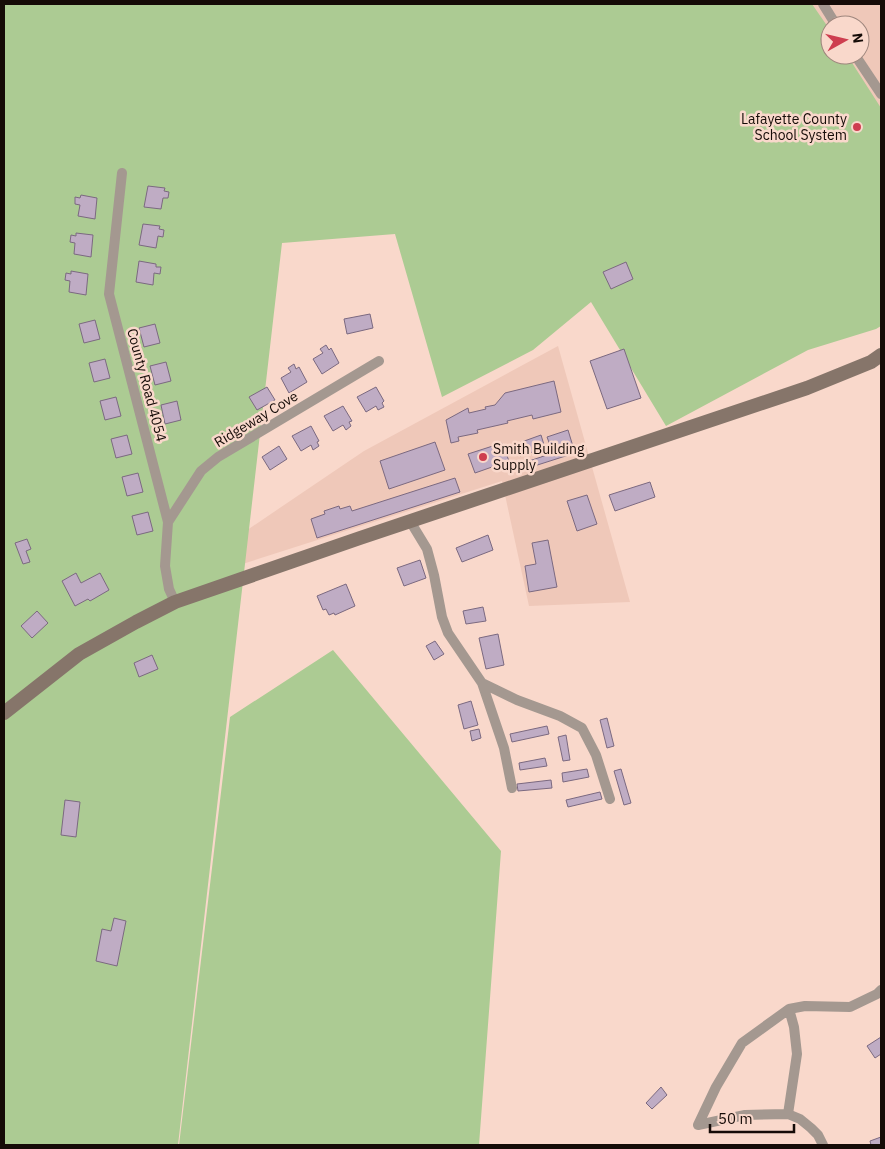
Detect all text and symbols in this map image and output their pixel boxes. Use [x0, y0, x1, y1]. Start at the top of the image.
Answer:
north arrow [820, 15, 870, 65]
text: N [848, 32, 867, 44]
place label: Lafayette County School System [741, 110, 847, 144]
marker: Lafayette County School System [851, 121, 863, 133]
street label: County Road 4054 [123, 326, 171, 444]
street label: Ridgeway Cove [211, 387, 301, 451]
place label: Smith Building Supply [493, 440, 585, 474]
marker: Smith Building Supply [477, 451, 489, 463]
scale bar [710, 1102, 794, 1134]
text: 50 m [718, 1109, 753, 1128]

